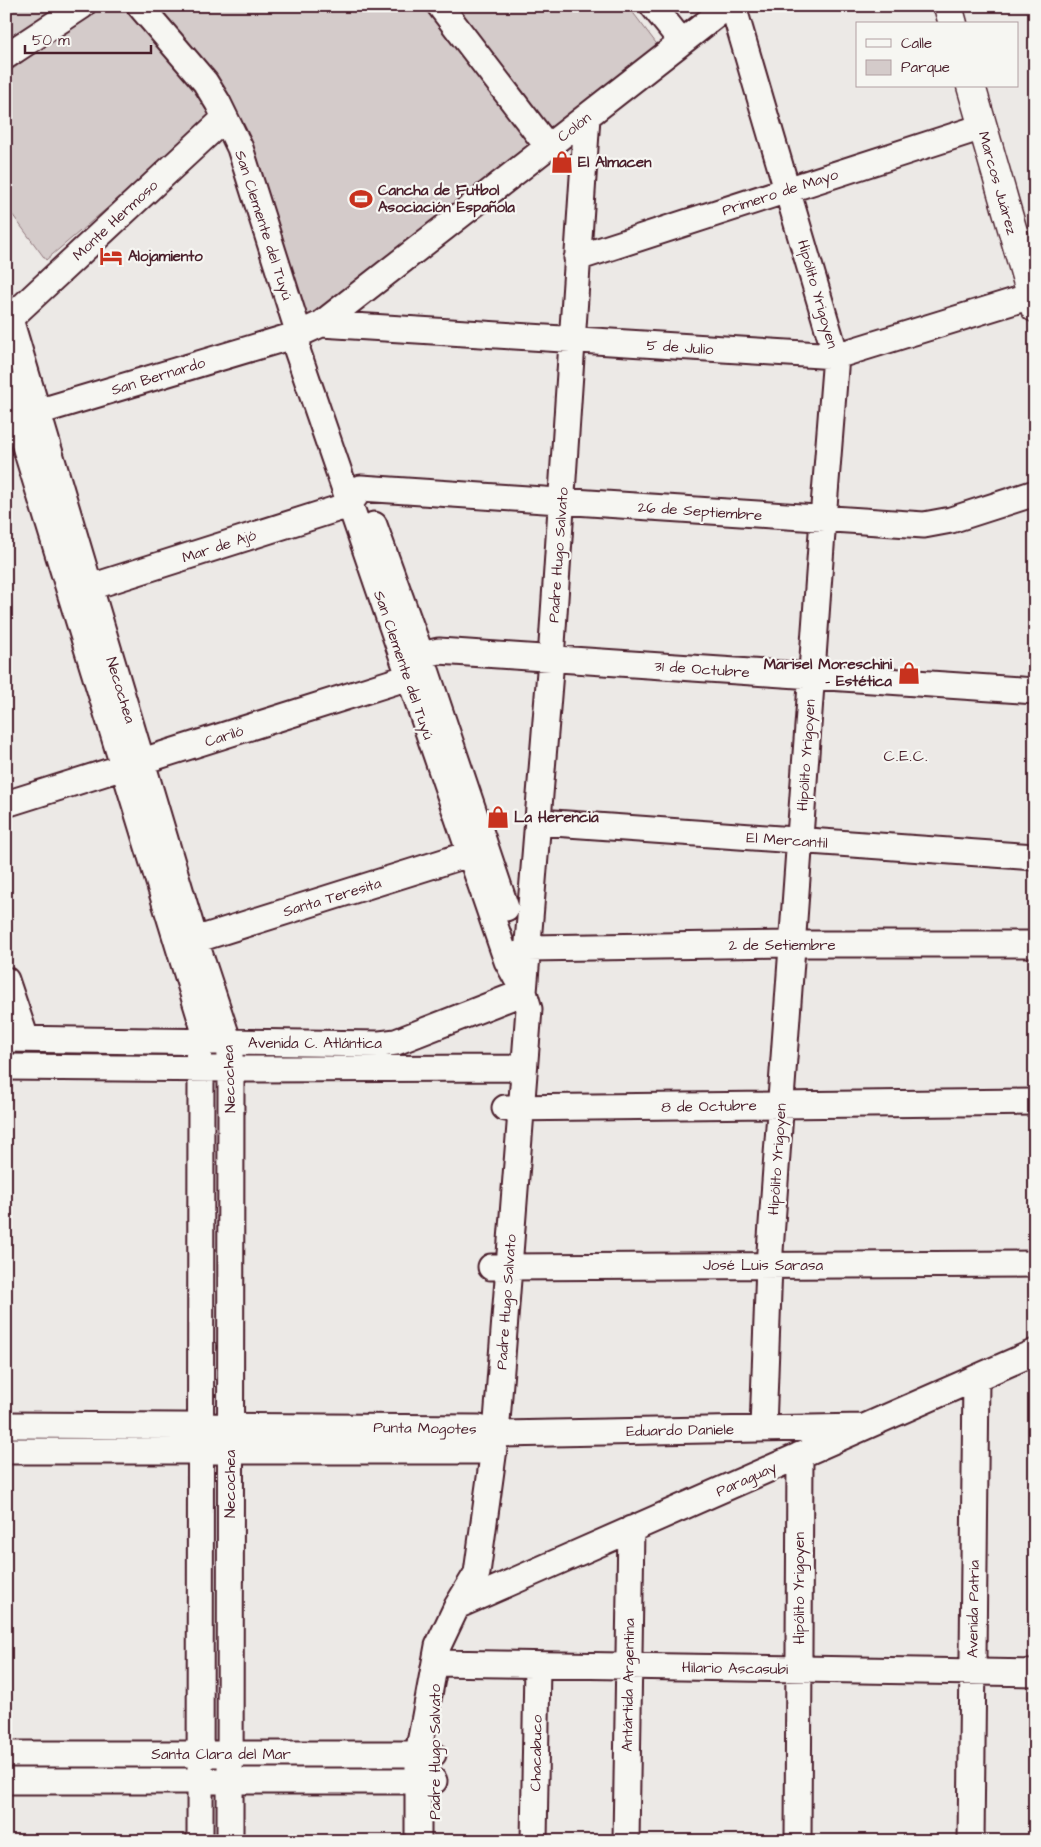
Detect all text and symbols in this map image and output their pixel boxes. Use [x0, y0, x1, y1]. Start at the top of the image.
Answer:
scale bar [25, 22, 151, 54]
legend [856, 22, 1018, 88]
text: 50 m [32, 30, 70, 51]
text: Calle [901, 33, 932, 54]
text: Parque [901, 57, 950, 78]
street label: Colón [553, 107, 596, 147]
street label: Marcos Juárez [973, 129, 1022, 238]
street label: San Clemente del Tuyú [228, 148, 298, 303]
shop icon: El Almacen [549, 149, 575, 175]
place label: El Almacen [578, 152, 652, 173]
street label: Primero de Mayo [719, 164, 842, 222]
street label: Monte Hermoso [68, 175, 163, 266]
place label: Cancha de Futbol Asociación Española [378, 180, 515, 218]
sports icon: Cancha de Futbol Asociación Española [348, 186, 374, 212]
street label: Hipólito Yrigoyen [791, 237, 843, 352]
hotel icon: Alojamiento [98, 243, 124, 269]
place label: Alojamiento [128, 246, 203, 267]
street label: 5 de Julio [646, 335, 715, 360]
street label: San Bernardo [109, 352, 208, 401]
street label: Padre Hugo Salvato [543, 486, 575, 624]
street label: 26 de Septiembre [637, 497, 763, 526]
street label: Mar de Ajó [179, 524, 259, 568]
street label: San Clemente del Tuyú [367, 588, 439, 743]
place label: Marisel Moreschini - Estética [764, 654, 893, 692]
street label: Necochea [101, 655, 141, 726]
street label: 31 de Octubre [654, 656, 750, 683]
shop icon: Marisel Moreschini - Estética [896, 660, 922, 686]
street label: Hipólito Yrigoyen [792, 698, 822, 812]
street label: Cariló [202, 720, 247, 753]
district label: C.E.C. [884, 745, 928, 767]
shop icon: La Herencia [485, 804, 511, 830]
place label: La Herencia [514, 807, 599, 828]
street label: El Mercantil [746, 827, 828, 854]
street label: Santa Teresita [280, 872, 384, 922]
street label: 2 de Setiembre [728, 935, 836, 956]
street label: Avenida C. Atlántica [248, 1033, 382, 1054]
street label: Necochea [218, 1044, 241, 1113]
street label: 8 de Octubre [661, 1095, 757, 1118]
street label: Hipólito Yrigoyen [763, 1102, 793, 1216]
street label: Padre Hugo Salvato [491, 1233, 523, 1371]
street label: José Luis Sarasa [703, 1255, 823, 1276]
street label: Punta Mogotes [373, 1417, 477, 1441]
street label: Eduardo Daniele [626, 1419, 734, 1442]
street label: Necochea [220, 1450, 241, 1518]
street label: Paraguay [713, 1457, 780, 1503]
street label: Hipólito Yrigoyen [789, 1532, 811, 1644]
street label: Avenida Patria [962, 1559, 985, 1658]
street label: Antártida Argentina [617, 1618, 641, 1752]
street label: Hilario Ascasubi [682, 1657, 789, 1680]
street label: Padre Hugo Salvato [425, 1684, 447, 1820]
street label: Chacabuco [525, 1714, 548, 1792]
street label: Santa Clara del Mar [151, 1744, 291, 1765]

